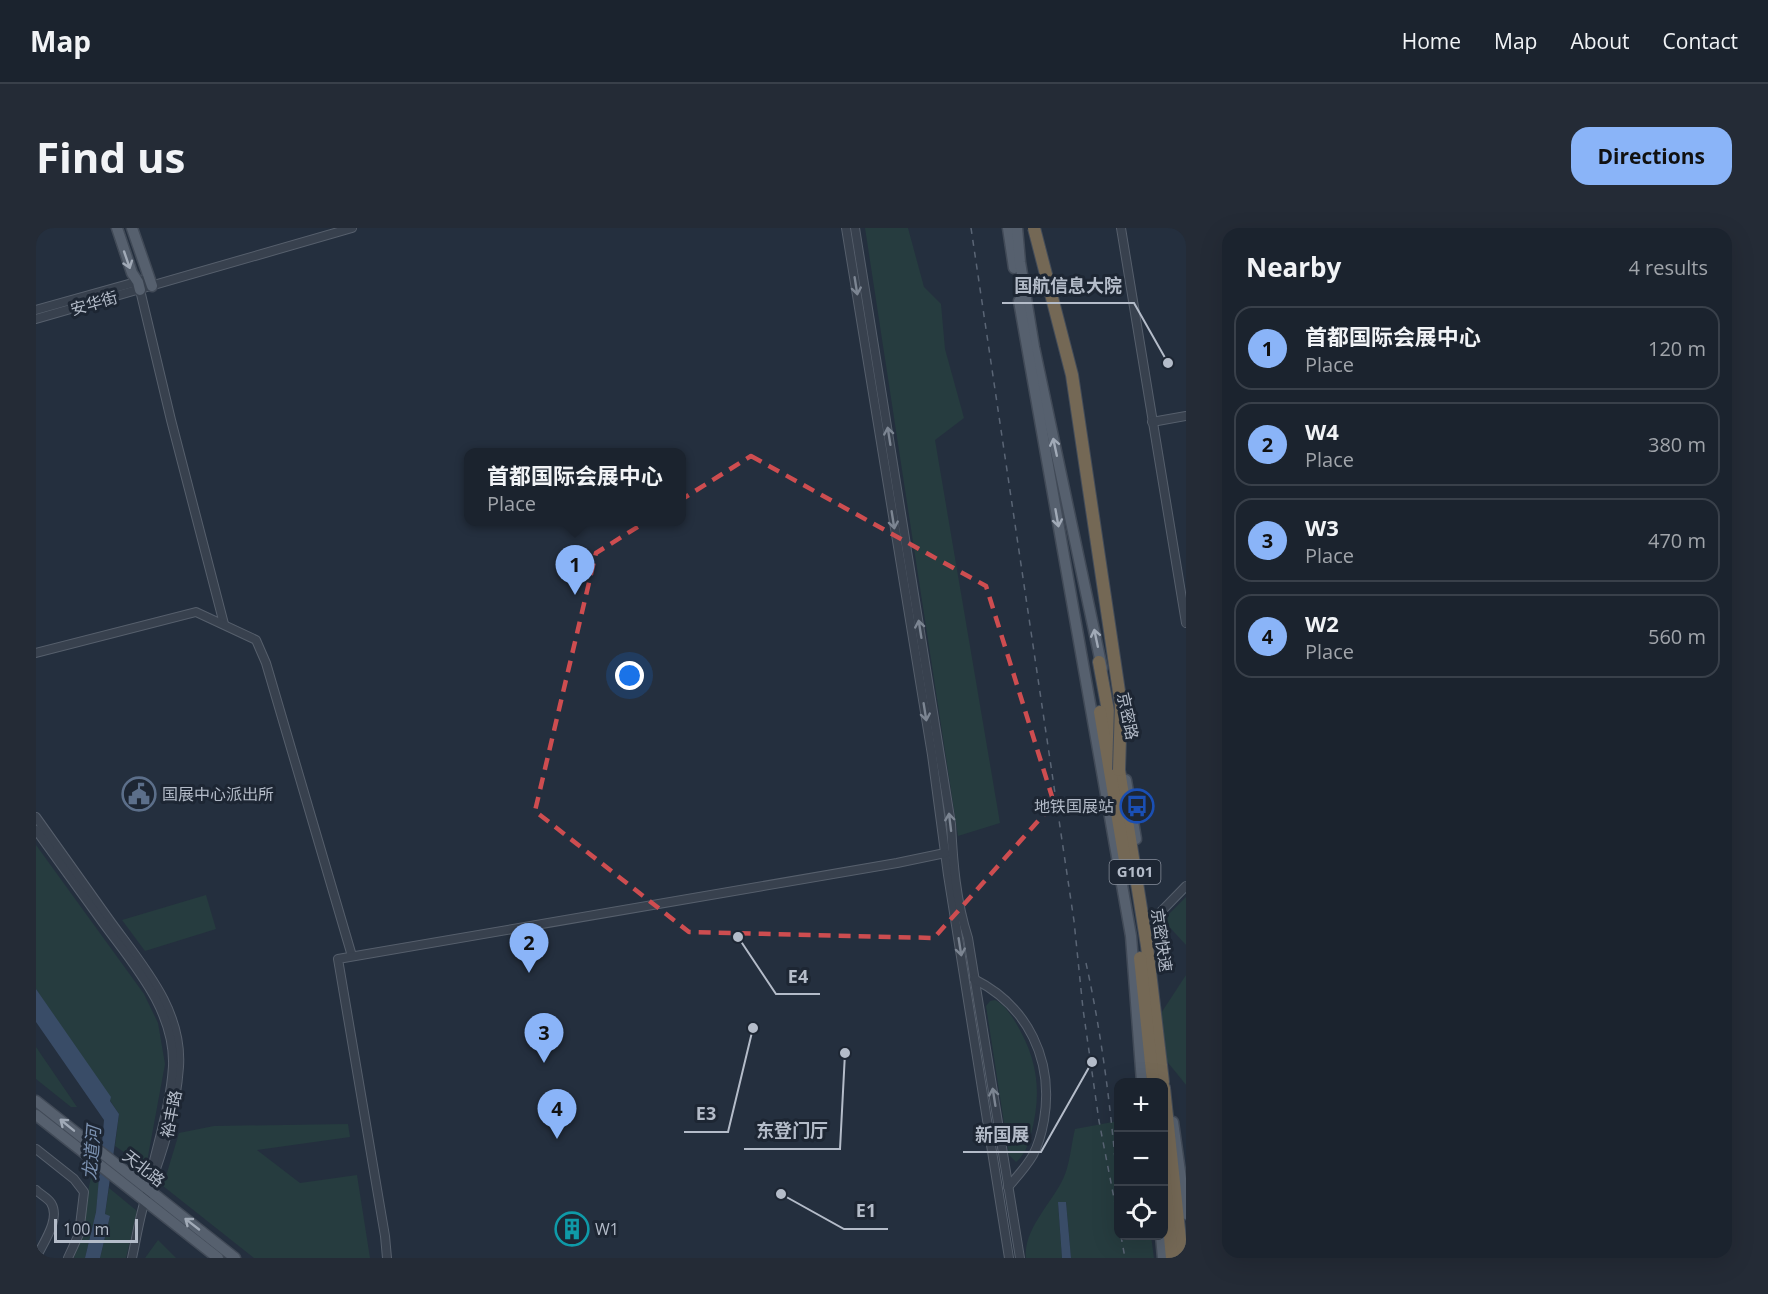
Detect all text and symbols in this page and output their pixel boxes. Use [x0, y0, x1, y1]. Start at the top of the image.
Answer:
text: Map [30, 22, 91, 60]
text: Home [1402, 27, 1461, 55]
text: Map [1494, 27, 1537, 55]
text: About [1570, 27, 1630, 55]
text: Contact [1663, 27, 1738, 55]
button: Directions [1571, 127, 1732, 185]
text: Find us [36, 128, 185, 185]
text: Nearby [1246, 249, 1341, 285]
one-way arrow [123, 250, 134, 269]
text: 4 results [1628, 254, 1708, 281]
callout: 国航信息大院 [1002, 267, 1134, 303]
text: 国航信息大院 [1014, 273, 1122, 297]
one-way arrow [850, 275, 861, 295]
street label: 安华街 [68, 286, 120, 320]
text: 首都国际会展中心 [1305, 321, 1481, 351]
text: 1 [1262, 335, 1273, 362]
text: 120 m [1648, 335, 1706, 362]
text: Place [1305, 351, 1354, 378]
text: W4 [1305, 416, 1339, 446]
one-way arrow [883, 427, 894, 447]
text: 2 [1262, 431, 1273, 458]
text: 380 m [1648, 431, 1706, 458]
one-way arrow [1049, 438, 1061, 457]
text: Place [1305, 446, 1354, 473]
popup [464, 448, 686, 526]
text: 首都国际会展中心 [487, 460, 663, 490]
text: Place [487, 490, 536, 517]
one-way arrow [1051, 508, 1062, 527]
one-way arrow [888, 509, 899, 529]
text: W3 [1305, 512, 1339, 542]
text: 3 [1262, 527, 1273, 554]
text: 470 m [1648, 527, 1706, 554]
text: Place [1305, 542, 1354, 569]
pin: 1 [556, 546, 594, 595]
text: W2 [1305, 608, 1339, 638]
one-way arrow [914, 620, 925, 639]
text: 4 [1262, 623, 1273, 650]
text: 560 m [1648, 623, 1706, 650]
one-way arrow [1090, 628, 1101, 648]
text: Place [1305, 638, 1354, 665]
your location [615, 661, 644, 690]
street label: 京密路 [1112, 690, 1144, 742]
one-way arrow [919, 702, 930, 722]
public building icon: 国展中心派出所 [121, 776, 157, 812]
place label: 国展中心派出所 [162, 783, 274, 805]
bus stop icon: 地铁国展站 [1119, 788, 1155, 824]
place label: 地铁国展站 [1034, 795, 1114, 817]
one-way arrow [944, 812, 955, 832]
road number: G101 [1110, 860, 1160, 884]
street label: 京密快速 [1147, 907, 1177, 973]
pin: 2 [510, 924, 548, 973]
one-way arrow [954, 936, 965, 956]
callout: E4 [776, 958, 820, 994]
text: E4 [788, 964, 808, 988]
pin: 3 [524, 1014, 564, 1063]
map controls [1114, 1078, 1168, 1240]
button: + [1114, 1078, 1168, 1132]
one-way arrow [988, 1087, 999, 1107]
street label: 裕丰路 [156, 1088, 186, 1140]
pin: 4 [538, 1090, 576, 1139]
callout: E3 [684, 1096, 728, 1132]
text: E3 [696, 1101, 716, 1125]
callout: 东登门厅 [744, 1113, 840, 1149]
callout: 新国展 [963, 1116, 1041, 1152]
text: 东登门厅 [756, 1118, 828, 1142]
one-way arrow [59, 1119, 75, 1132]
water label: 龙道河 [77, 1122, 106, 1181]
text: 新国展 [975, 1122, 1029, 1146]
button: − [1114, 1132, 1168, 1186]
street label: 天北路 [118, 1145, 170, 1191]
button: locate [1114, 1186, 1168, 1240]
callout: E1 [844, 1193, 888, 1229]
text: E1 [856, 1198, 876, 1222]
building icon: W1 [554, 1211, 590, 1247]
scale bar [54, 1216, 138, 1244]
text: 100 m [63, 1218, 109, 1240]
one-way arrow [184, 1218, 200, 1231]
place label: W1 [595, 1218, 619, 1240]

